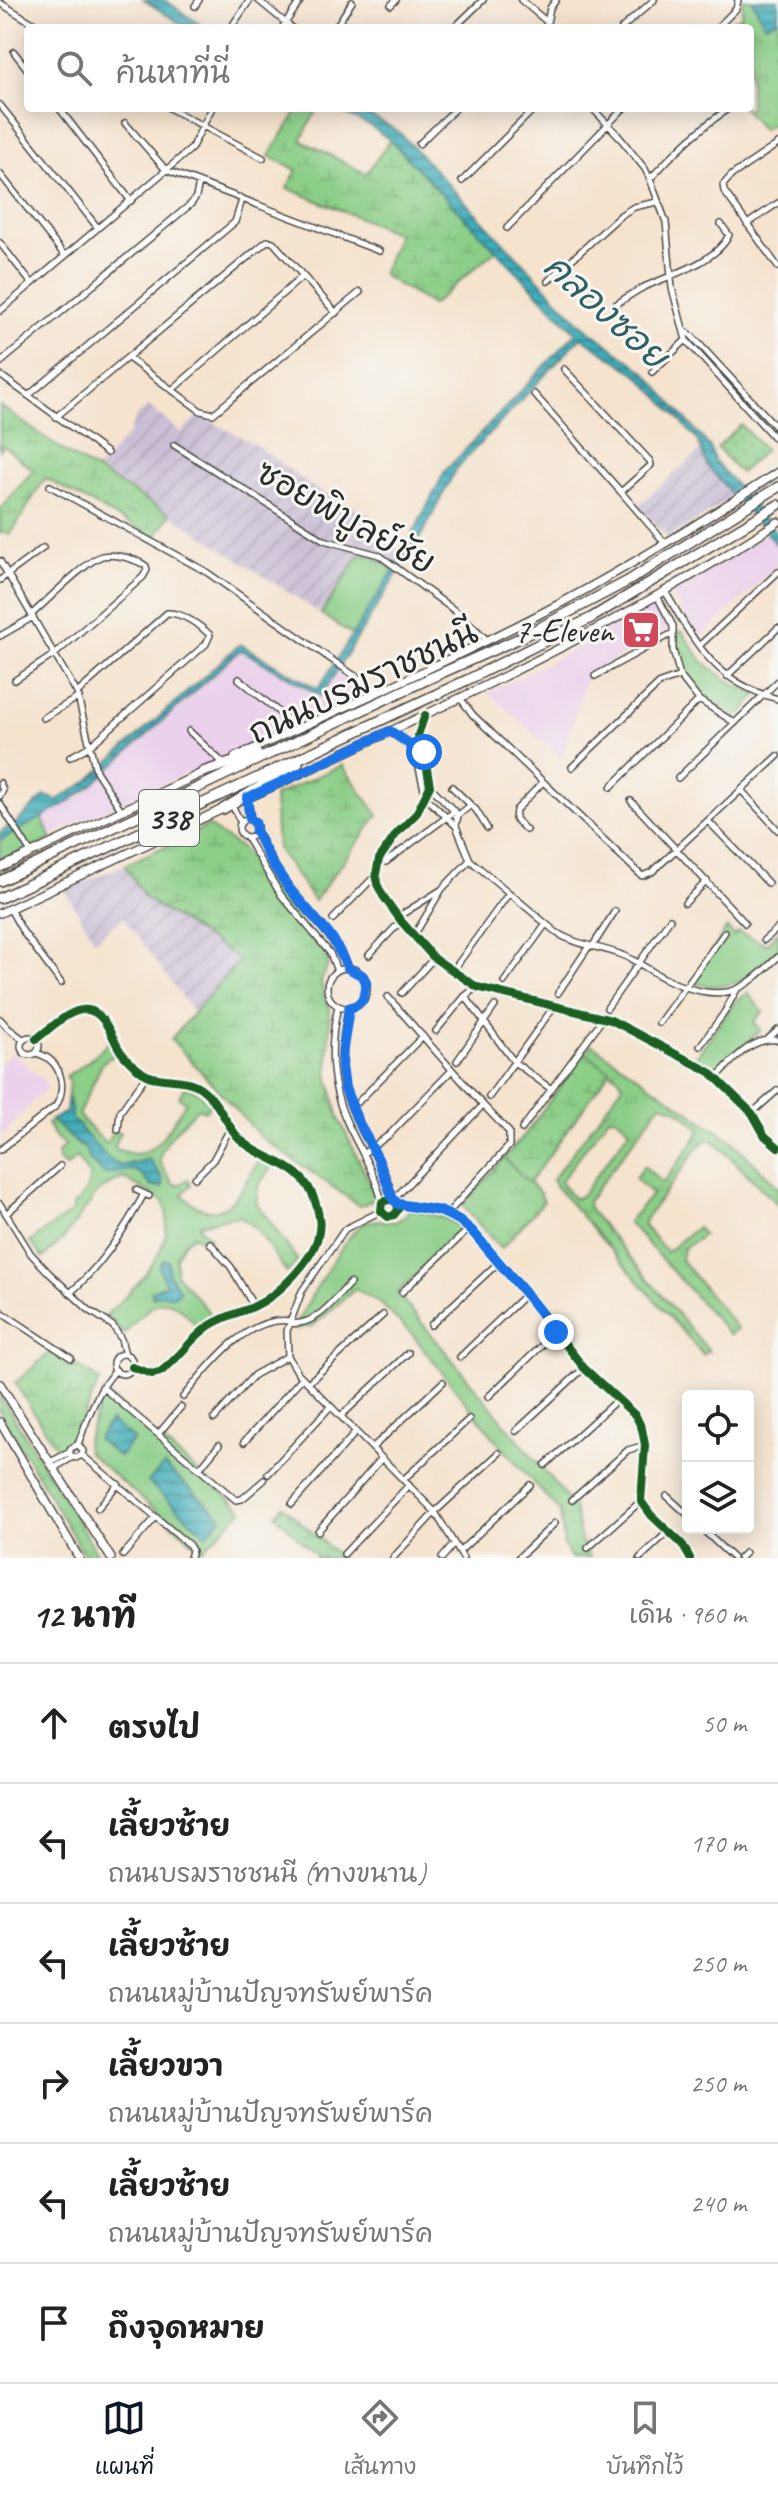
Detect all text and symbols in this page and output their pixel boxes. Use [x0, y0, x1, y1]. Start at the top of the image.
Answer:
search box [24, 24, 754, 112]
icon: search [52, 46, 96, 90]
text: ค้นหาที่นี่ [116, 54, 230, 92]
water label: คลองซอย [534, 243, 680, 381]
street label: ซอยพิบูลย์ชัย [248, 450, 443, 586]
place label: 7-Eleven [514, 609, 615, 652]
supermarket icon: 7-Eleven [620, 609, 662, 651]
street label: ถนนบรมราชชนนี [242, 610, 484, 754]
route start [406, 734, 442, 770]
road number: 338 [139, 790, 199, 846]
route end [538, 1314, 574, 1350]
map controls [682, 1390, 754, 1534]
button: locate [682, 1390, 754, 1462]
button: layers [682, 1462, 754, 1534]
text: 12 นาที [32, 1594, 136, 1637]
text: เดิน · 960 m [629, 1598, 746, 1631]
icon: ahead [32, 1701, 76, 1745]
text: 50 m [702, 1707, 746, 1740]
text: ตรงไป [108, 1709, 200, 1747]
text: เลี้ยวซ้าย [108, 1807, 230, 1845]
icon: left [32, 1821, 76, 1865]
text: 170 m [690, 1827, 746, 1860]
text: ถนนบรมราชชนนี (ทางขนาน) [108, 1857, 426, 1890]
text: เลี้ยวซ้าย [108, 1927, 230, 1965]
icon: left [32, 1941, 76, 1985]
text: 250 m [690, 1947, 746, 1980]
text: ถนนหมู่บ้านปัญจทรัพย์พาร์ค [108, 1977, 433, 2010]
text: เลี้ยวขวา [108, 2047, 223, 2085]
icon: right [32, 2061, 76, 2105]
text: 250 m [690, 2067, 746, 2100]
text: ถนนหมู่บ้านปัญจทรัพย์พาร์ค [108, 2097, 433, 2130]
text: เลี้ยวซ้าย [108, 2167, 230, 2205]
icon: left [32, 2181, 76, 2225]
text: 240 m [690, 2187, 746, 2220]
text: ถนนหมู่บ้านปัญจทรัพย์พาร์ค [108, 2217, 433, 2250]
icon: arrive [32, 2301, 76, 2345]
text: ถึงจุดหมาย [108, 2309, 265, 2347]
tab: แผนที่ [95, 2396, 154, 2482]
tab: เส้นทาง [344, 2396, 416, 2482]
tab: บันทึกไว้ [606, 2396, 683, 2482]

